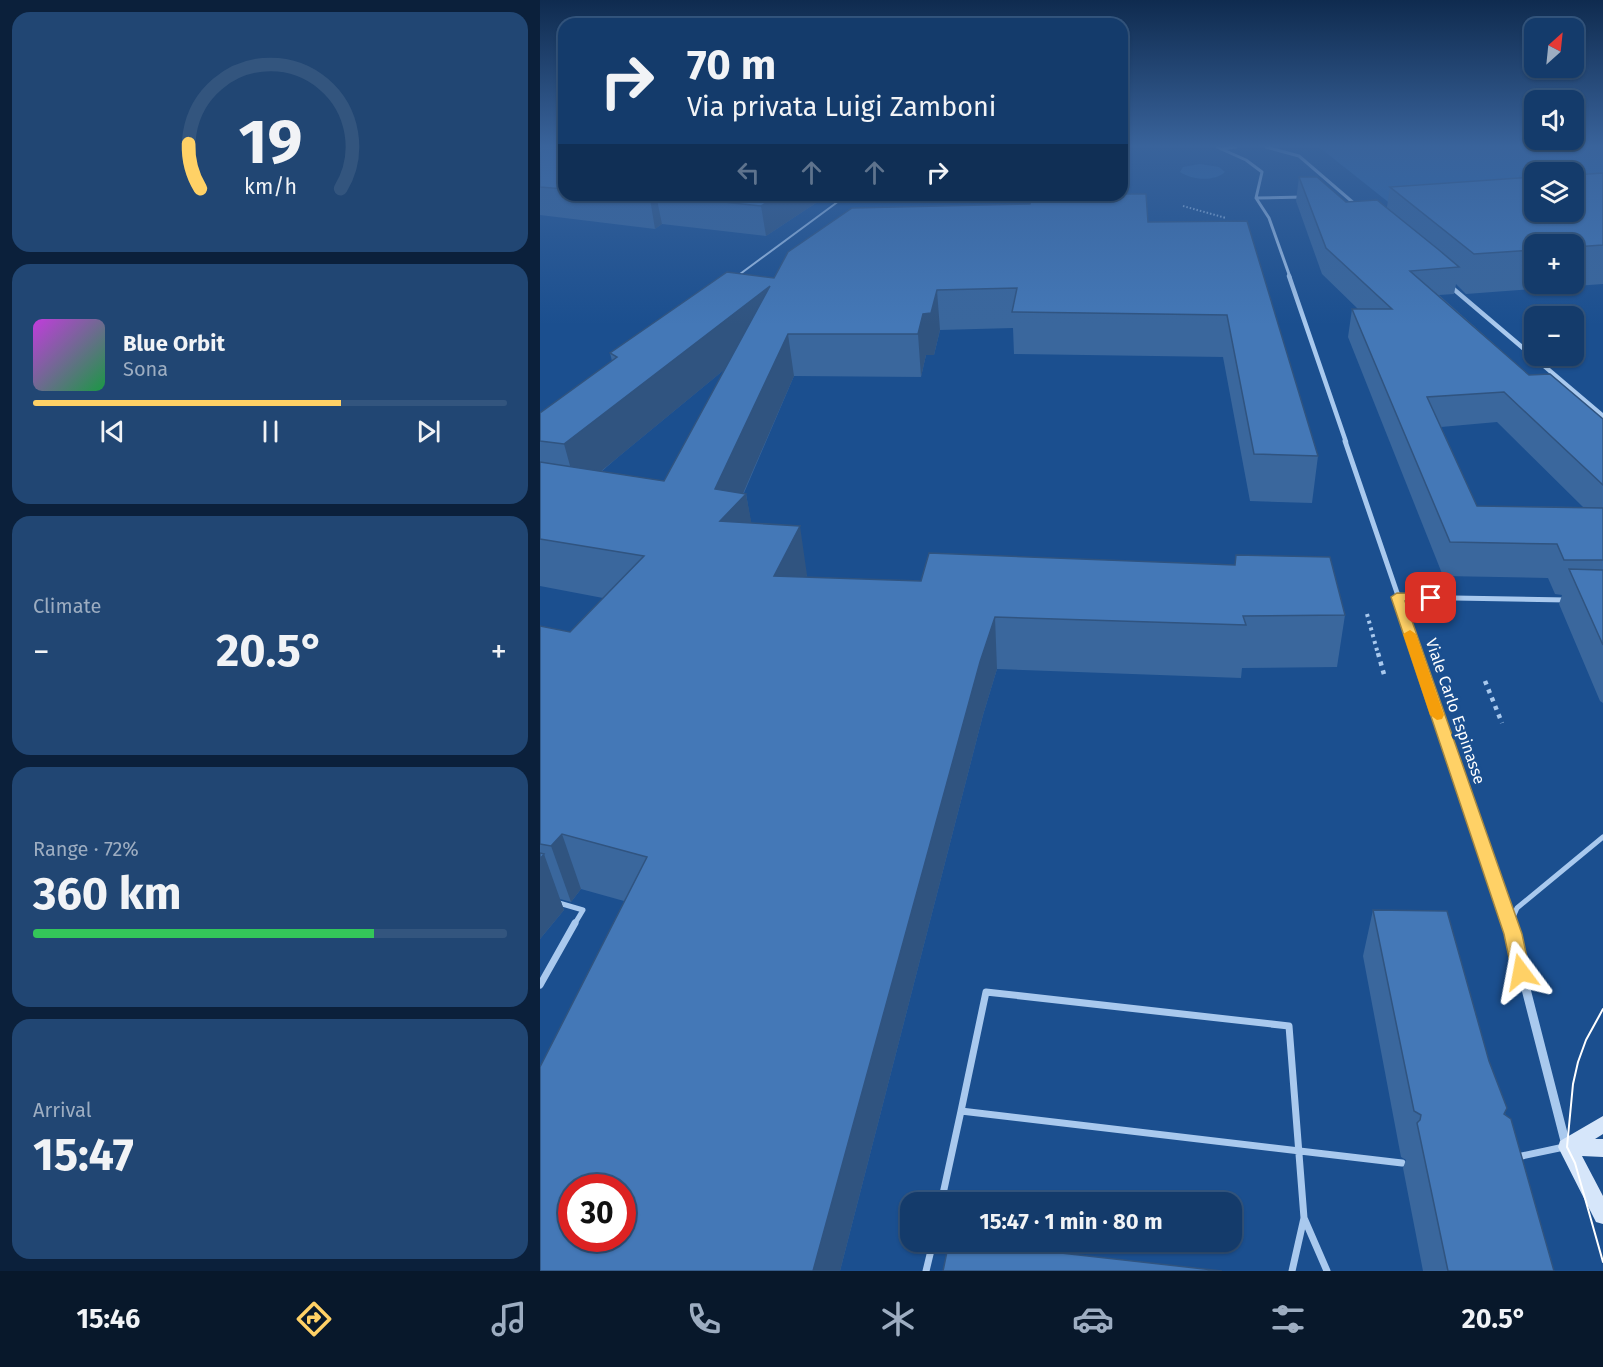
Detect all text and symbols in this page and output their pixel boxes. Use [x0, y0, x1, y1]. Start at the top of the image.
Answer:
north arrow [1524, 18, 1584, 78]
map controls [1524, 18, 1584, 366]
text: 70 m [687, 40, 776, 90]
icon: right [588, 42, 666, 120]
button: sound [1524, 90, 1584, 150]
text: Via privata Luigi Zamboni [687, 91, 996, 123]
text: 19 [238, 105, 302, 180]
icon: left [732, 156, 765, 189]
icon: ahead [795, 156, 828, 189]
icon: ahead [858, 156, 891, 189]
icon: right [921, 156, 954, 189]
button: layers [1524, 162, 1584, 222]
text: km/h [243, 174, 297, 200]
button: + [1524, 234, 1584, 294]
button: − [1524, 306, 1584, 366]
text: Blue Orbit [123, 330, 225, 357]
text: Sona [123, 357, 168, 381]
icon: previous [96, 415, 129, 448]
icon: pause [254, 415, 287, 448]
icon: next [412, 415, 445, 448]
pin [1405, 572, 1456, 623]
icon: arrive [1414, 581, 1447, 614]
text: Climate [33, 594, 101, 618]
text: 20.5° [216, 624, 324, 678]
text: − [33, 632, 50, 672]
text: + [491, 632, 507, 672]
street label: Viale Carlo Espinasse [1422, 636, 1489, 786]
text: Range · 72% [33, 837, 139, 861]
text: 360 km [33, 867, 182, 921]
position arrow [1489, 940, 1553, 1004]
text: Arrival [33, 1098, 92, 1122]
text: 15:47 [33, 1128, 134, 1182]
speed limit sign: 30 [558, 1174, 636, 1252]
text: 15:47 · 1 min · 80 m [979, 1208, 1163, 1235]
icon: directions [293, 1298, 335, 1340]
icon: music [488, 1298, 530, 1340]
icon: phone [683, 1298, 725, 1340]
icon: climate [877, 1298, 919, 1340]
icon: car [1072, 1298, 1114, 1340]
icon: filters [1267, 1298, 1309, 1340]
text: 15:46 [76, 1303, 140, 1335]
text: 20.5° [1462, 1303, 1527, 1335]

